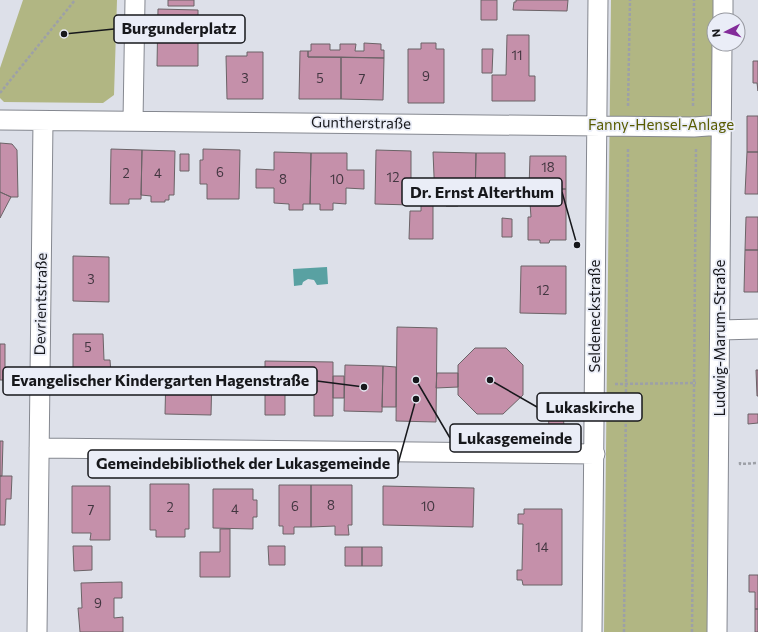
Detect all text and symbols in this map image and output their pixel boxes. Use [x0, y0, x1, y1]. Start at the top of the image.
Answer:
north arrow [706, 12, 746, 52]
callout: Burgunderplatz [114, 15, 245, 43]
text: Burgunderplatz [121, 18, 237, 37]
text: N [709, 28, 722, 38]
house number: 11 [511, 47, 523, 63]
house number: 9 [422, 68, 430, 84]
house number: 3 [241, 70, 249, 86]
house number: 5 [316, 70, 324, 86]
house number: 7 [359, 71, 366, 87]
street label: Guntherstraße [311, 112, 411, 132]
park label: Fanny-Hensel-Anlage [588, 115, 734, 133]
house number: 18 [541, 159, 555, 175]
house number: 6 [216, 164, 224, 180]
house number: 2 [122, 165, 130, 181]
house number: 4 [154, 165, 162, 181]
house number: 12 [387, 169, 399, 185]
house number: 8 [279, 171, 287, 187]
house number: 10 [330, 171, 344, 187]
callout: Dr. Ernst Alterthum [402, 178, 562, 206]
text: Dr. Ernst Alterthum [410, 182, 554, 201]
street label: Devrientstraße [30, 252, 50, 355]
street label: Ludwig-Marum-Straße [710, 259, 728, 416]
street label: Seldeneckstraße [585, 260, 603, 372]
house number: 3 [87, 271, 95, 287]
house number: 12 [537, 282, 549, 298]
house number: 5 [84, 339, 92, 355]
callout: Evangelischer Kindergarten Hagenstraße [3, 367, 317, 395]
text: Evangelischer Kindergarten Hagenstraße [11, 370, 309, 389]
callout: Lukaskirche [537, 393, 642, 421]
text: Lukaskirche [546, 397, 634, 416]
callout: Lukasgemeinde [450, 424, 581, 452]
text: Lukasgemeinde [458, 428, 572, 447]
callout: Gemeindebibliothek der Lukasgemeinde [88, 450, 398, 478]
text: Gemeindebibliothek der Lukasgemeinde [96, 453, 390, 472]
house number: 8 [327, 497, 335, 513]
house number: 6 [291, 498, 299, 514]
house number: 10 [421, 498, 435, 514]
house number: 2 [166, 499, 174, 515]
house number: 4 [231, 501, 239, 517]
house number: 7 [88, 502, 95, 518]
house number: 14 [535, 539, 549, 555]
house number: 9 [94, 595, 102, 611]

